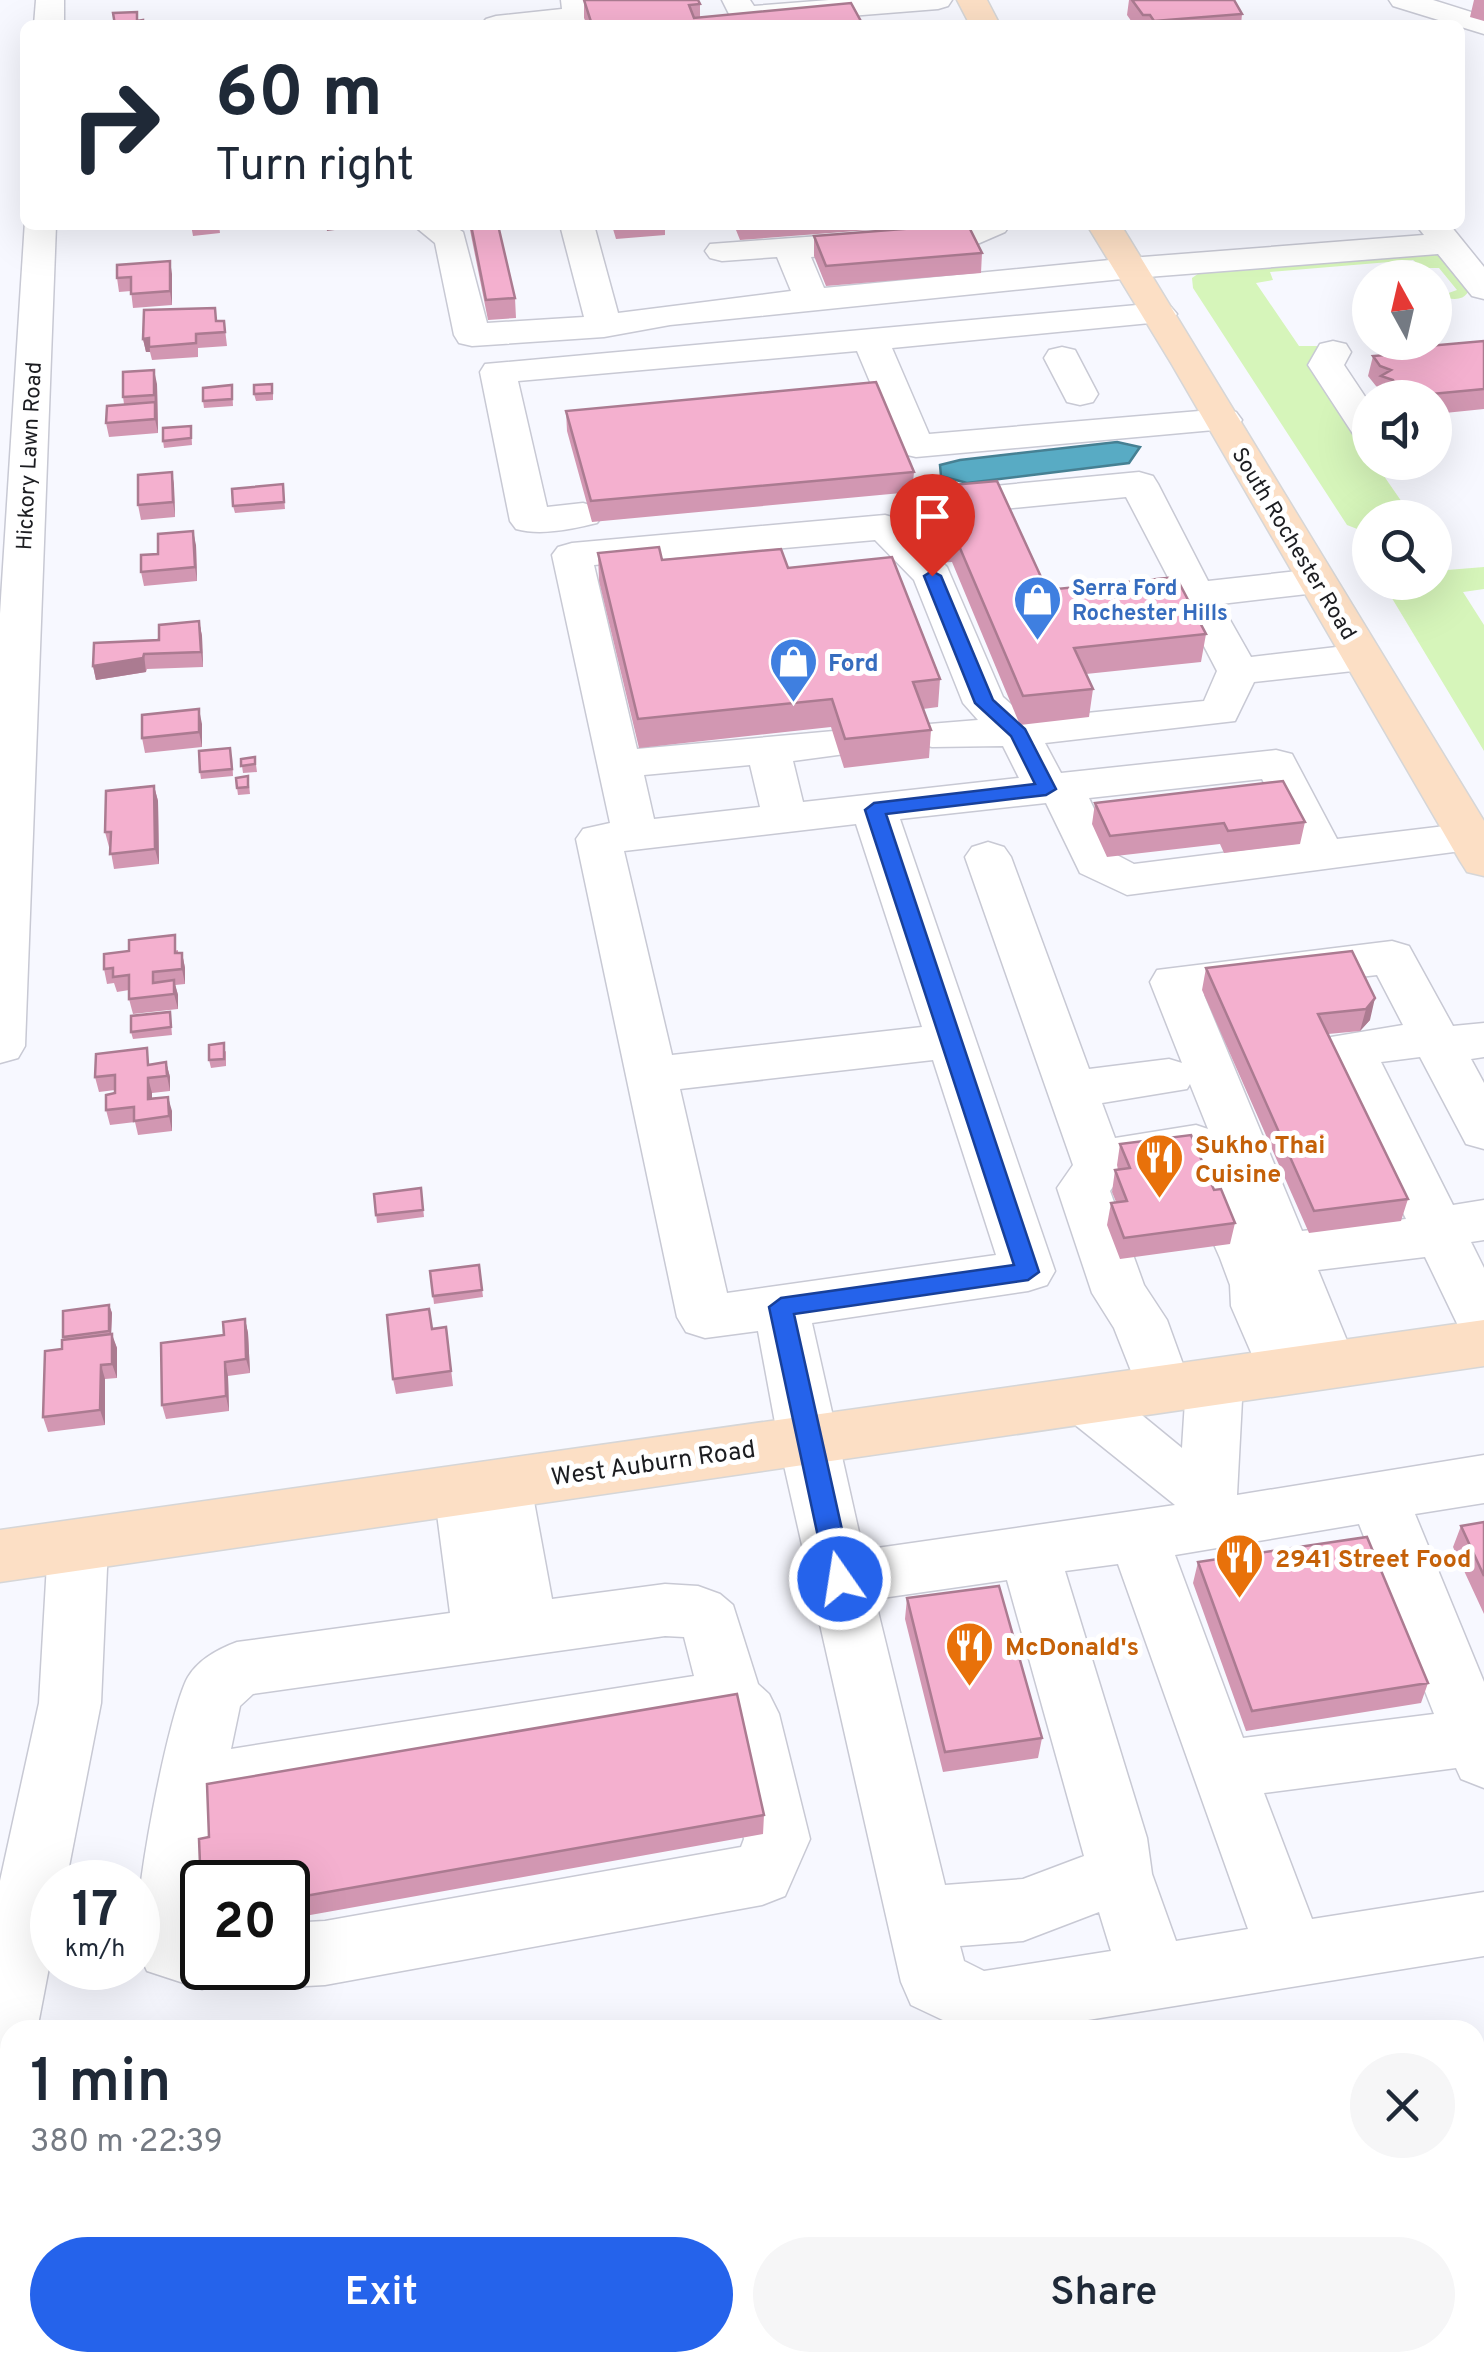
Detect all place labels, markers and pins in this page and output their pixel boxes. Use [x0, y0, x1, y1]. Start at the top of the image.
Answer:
pin [890, 474, 975, 577]
shop icon: Serra Ford Rochester Hills [1011, 574, 1063, 642]
place label: Serra Ford Rochester Hills [1072, 576, 1228, 628]
shop icon: Ford [767, 636, 819, 704]
place label: Ford [828, 649, 879, 681]
place label: Sukho Thai Cuisine [1195, 1131, 1325, 1192]
restaurant icon: Sukho Thai Cuisine [1134, 1132, 1186, 1200]
restaurant icon: 2941 Street Food [1214, 1532, 1266, 1600]
place label: 2941 Street Food [1275, 1545, 1471, 1577]
restaurant icon: McDonald's [944, 1620, 996, 1688]
place label: McDonald's [1005, 1633, 1139, 1665]

